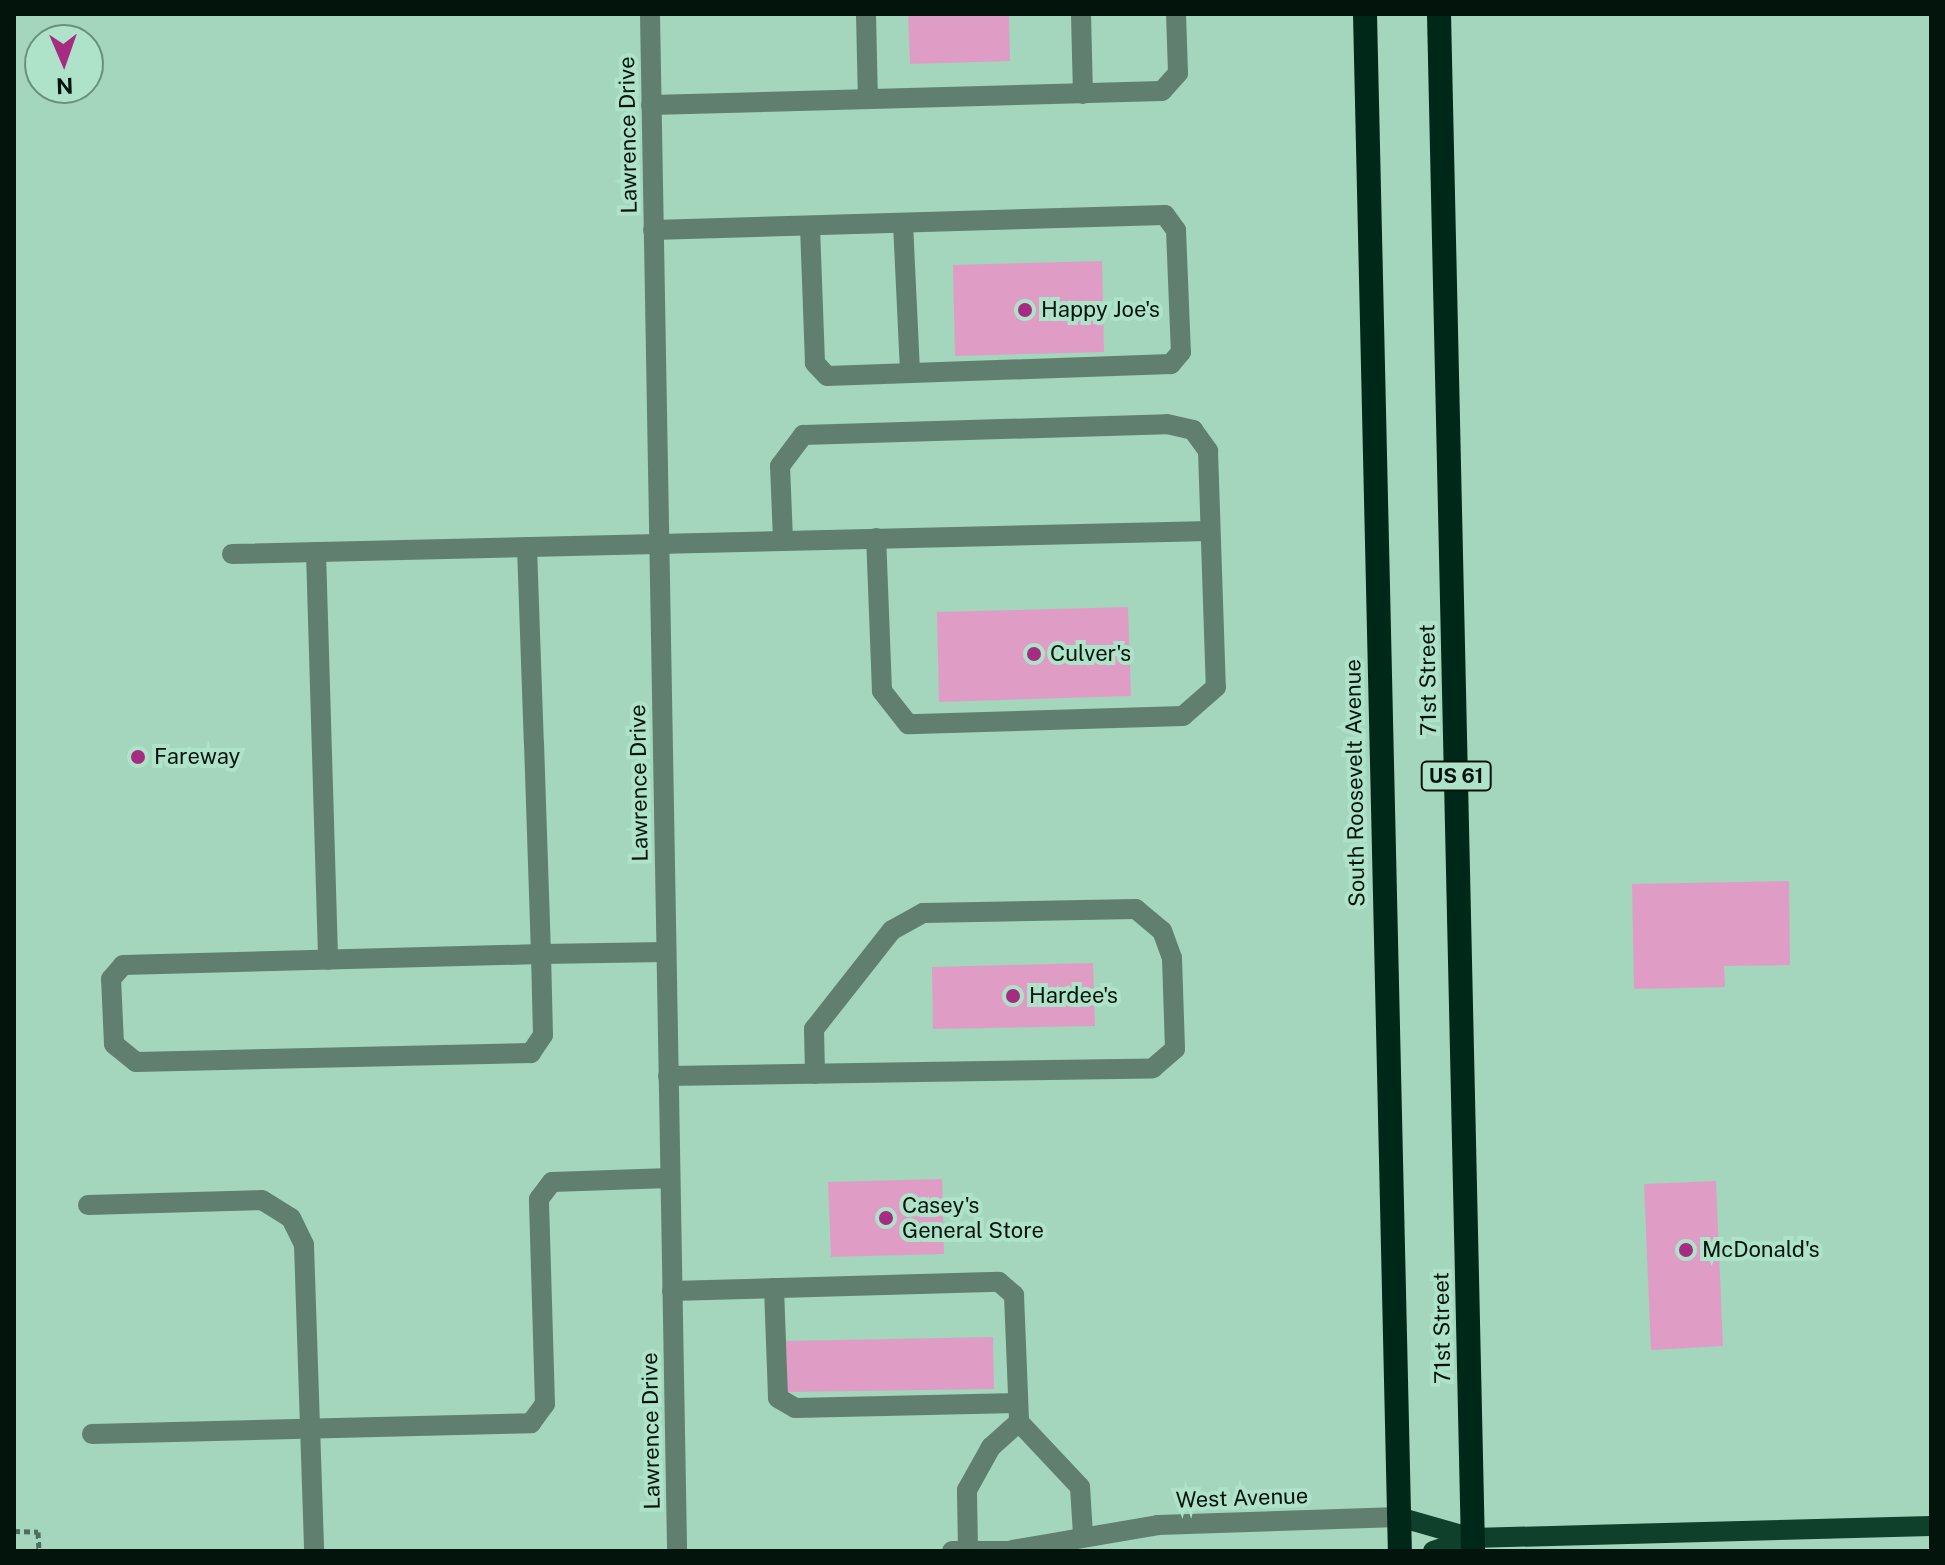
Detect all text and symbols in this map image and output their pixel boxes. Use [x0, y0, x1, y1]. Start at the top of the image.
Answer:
north arrow [24, 24, 104, 104]
street label: Lawrence Drive [613, 56, 643, 214]
text: N [56, 73, 74, 99]
place label: Happy Joe's [1041, 297, 1160, 323]
marker: Happy Joe's [1016, 301, 1034, 319]
street label: 71st Street [1414, 624, 1442, 736]
place label: Culver's [1050, 641, 1131, 667]
marker: Culver's [1025, 645, 1043, 663]
street label: South Roosevelt Avenue [1340, 659, 1370, 907]
street label: Lawrence Drive [624, 704, 654, 862]
place label: Fareway [154, 744, 240, 770]
marker: Fareway [129, 748, 147, 766]
road number: US 61 [1420, 760, 1492, 792]
place label: Hardee's [1029, 983, 1118, 1009]
marker: Hardee's [1004, 987, 1022, 1005]
place label: Casey's General Store [902, 1192, 1044, 1244]
marker: Casey's General Store [877, 1209, 895, 1227]
place label: McDonald's [1702, 1237, 1820, 1263]
marker: McDonald's [1677, 1241, 1695, 1259]
street label: 71st Street [1428, 1272, 1456, 1384]
street label: Lawrence Drive [636, 1352, 666, 1510]
street label: West Avenue [1175, 1482, 1309, 1514]

